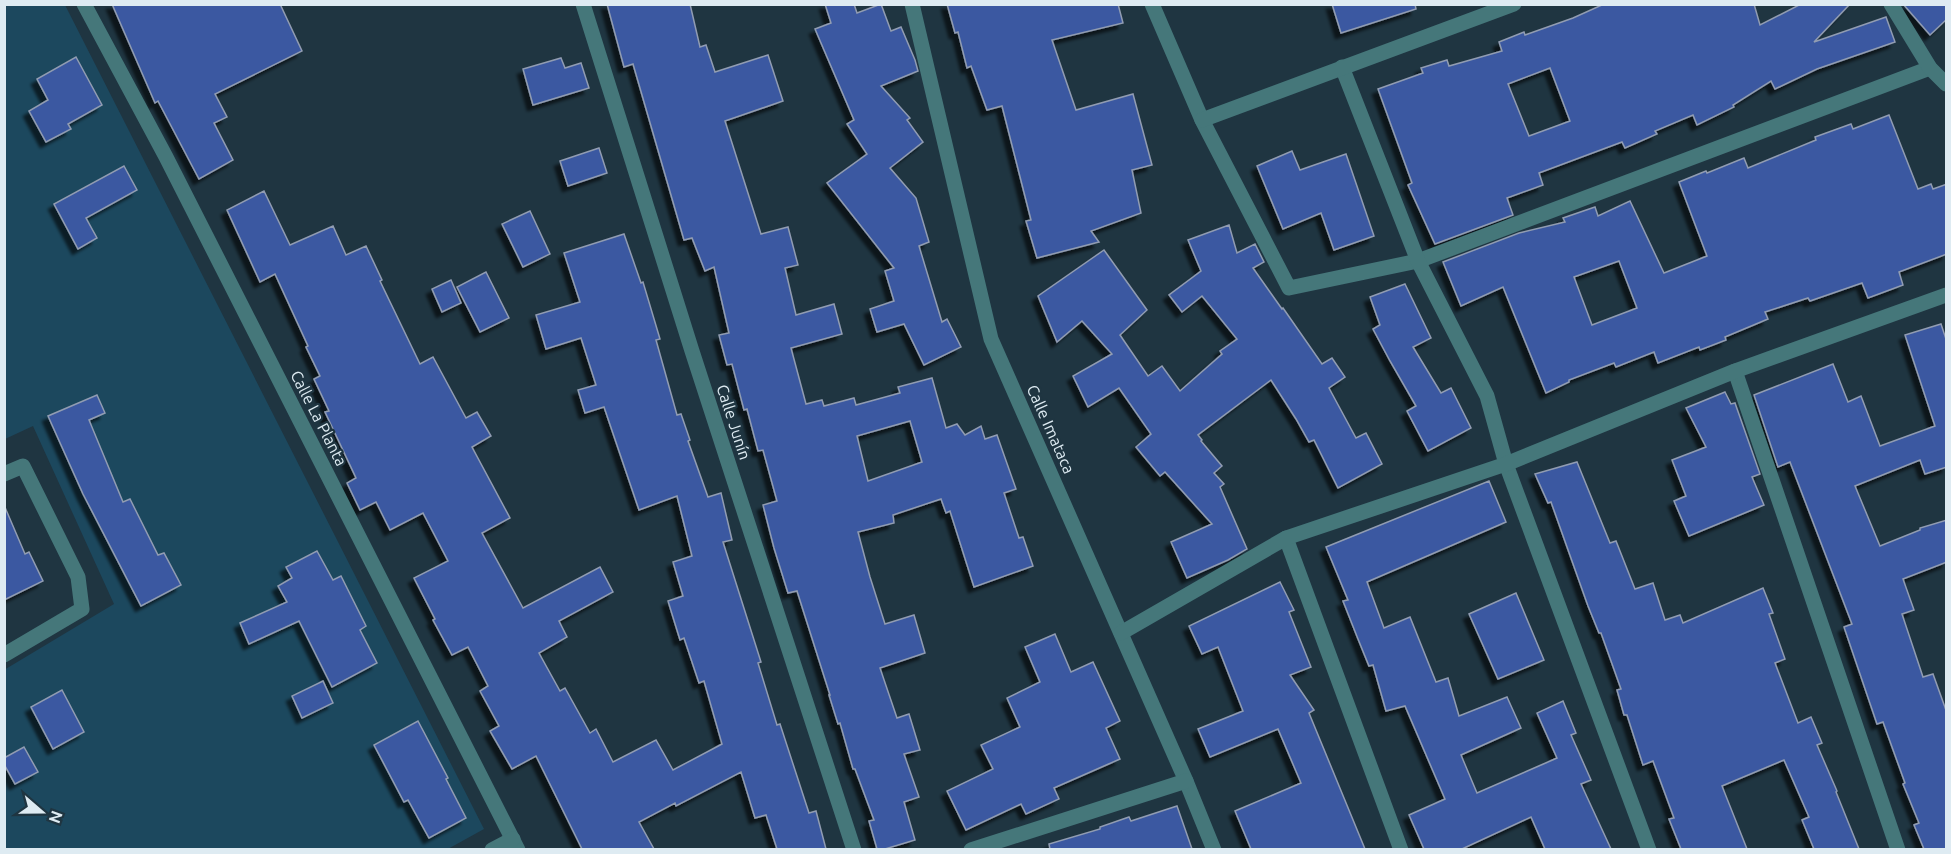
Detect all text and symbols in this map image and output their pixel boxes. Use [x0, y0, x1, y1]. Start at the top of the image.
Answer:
street label: Calle La Planta [287, 367, 351, 469]
street label: Calle Junín [713, 382, 755, 462]
street label: Calle Imataca [1023, 382, 1079, 476]
north arrow [12, 782, 72, 842]
text: N [46, 808, 67, 826]

